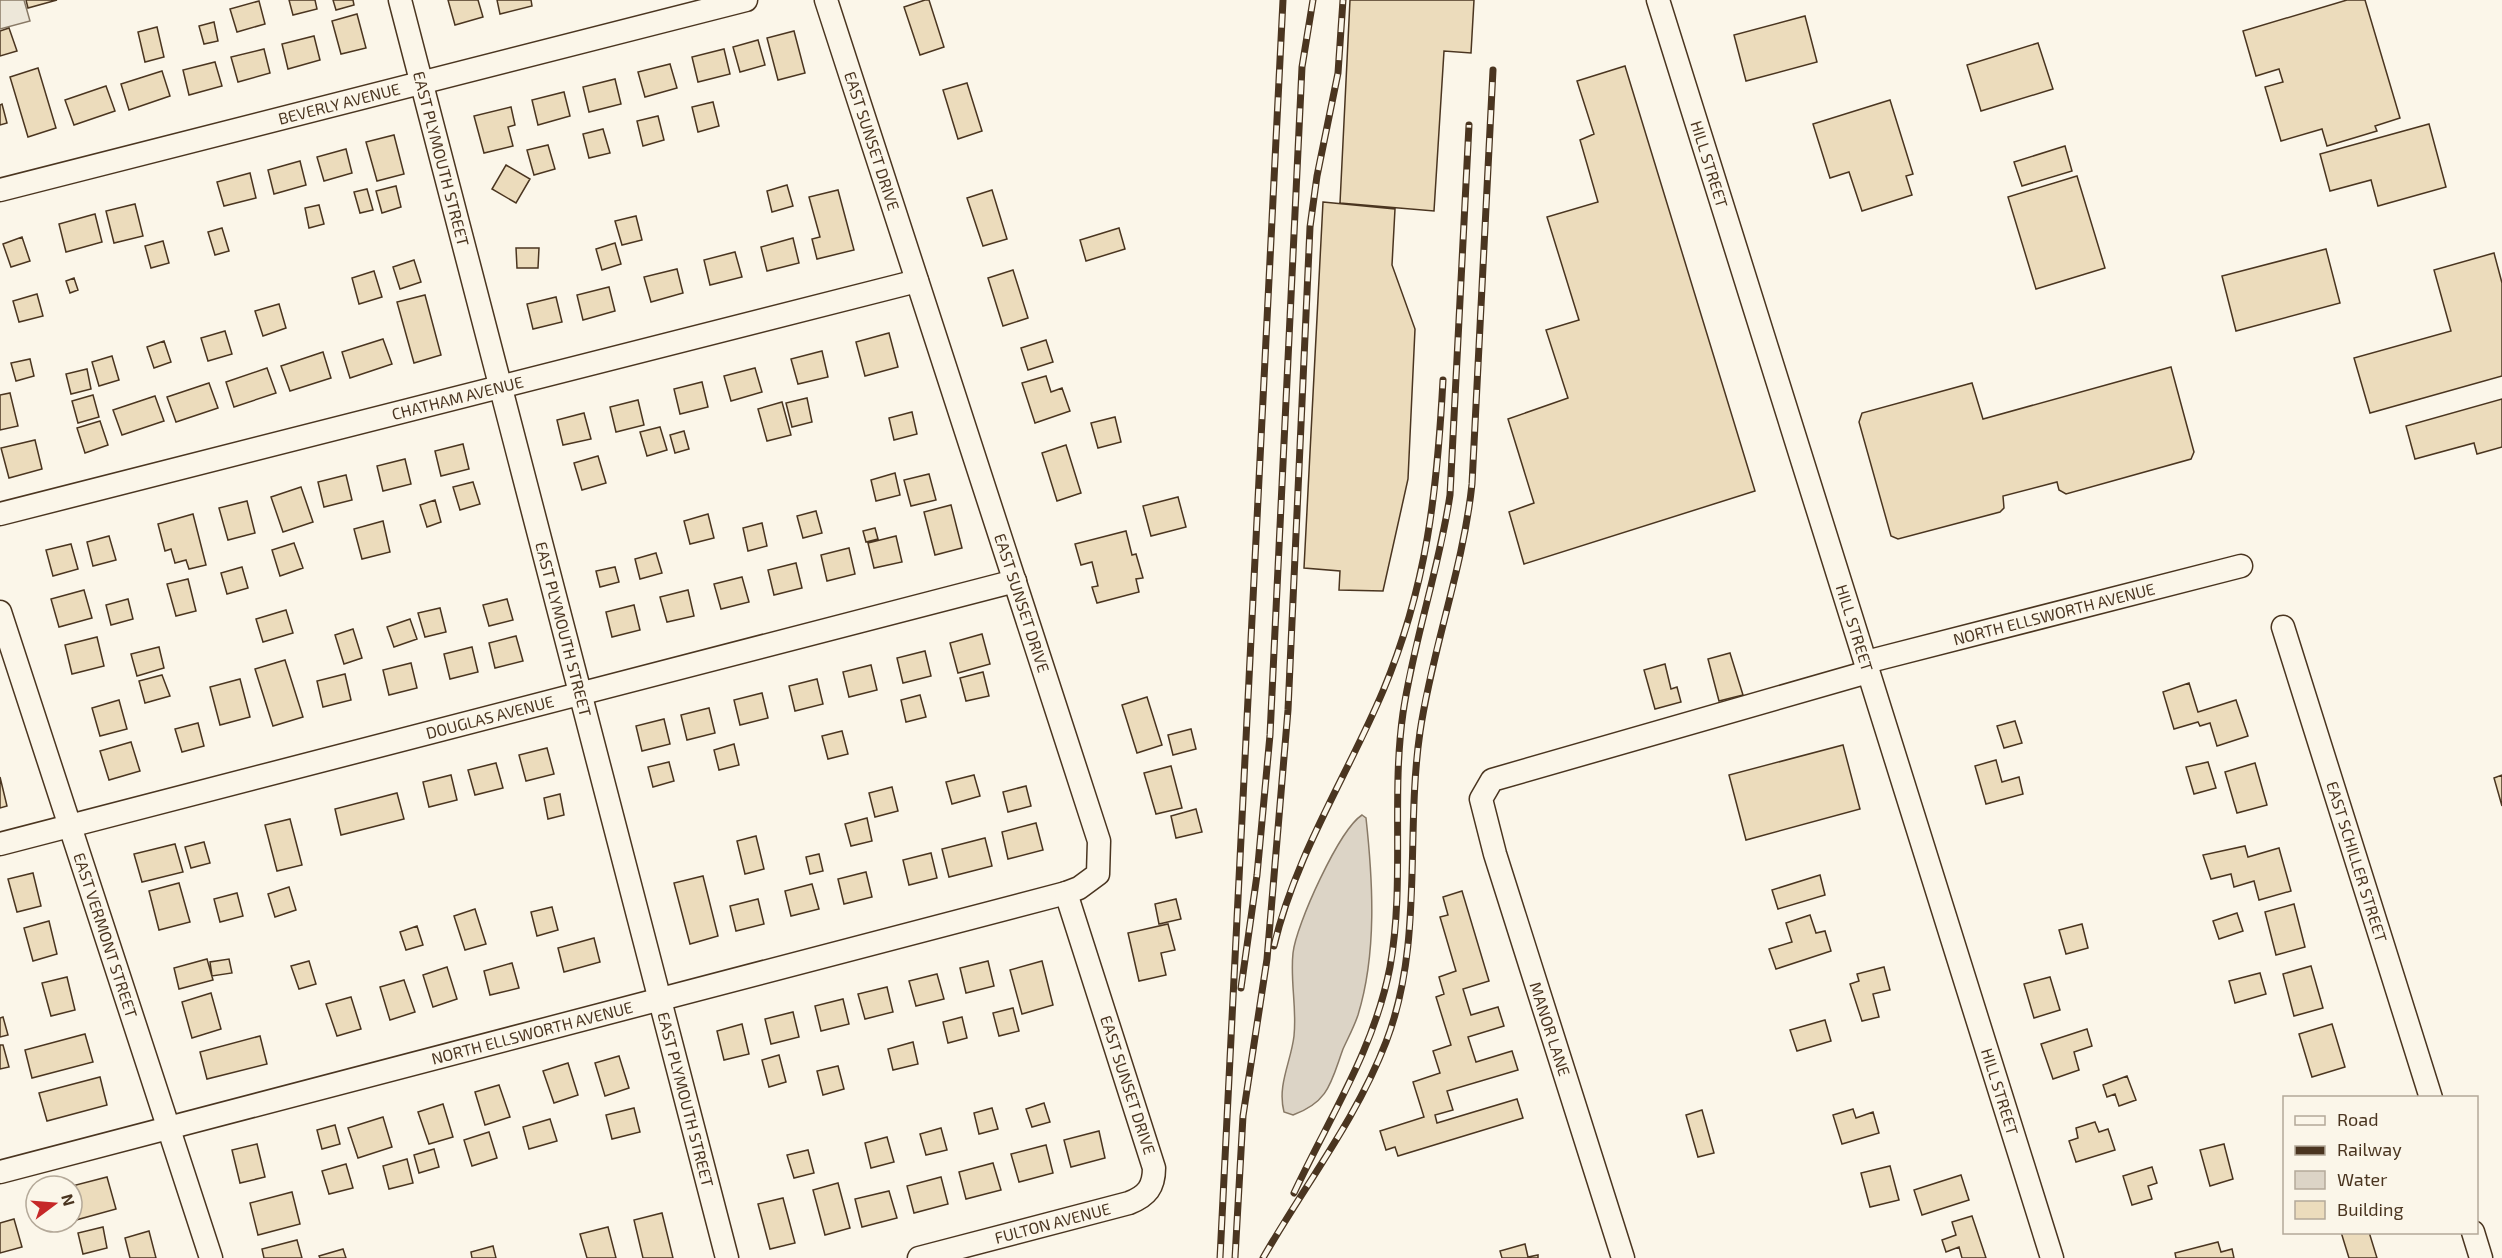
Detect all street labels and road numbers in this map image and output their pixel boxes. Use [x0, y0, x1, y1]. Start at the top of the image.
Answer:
street label: EAST PLYMOUTH STREET [410, 69, 474, 248]
street label: EAST SUNSET DRIVE [841, 69, 904, 213]
street label: BEVERLY AVENUE [276, 78, 402, 128]
street label: HILL STREET [1687, 118, 1732, 210]
street label: CHATHAM AVENUE [390, 371, 525, 423]
street label: EAST SUNSET DRIVE [991, 531, 1054, 675]
street label: EAST PLYMOUTH STREET [532, 539, 596, 719]
street label: NORTH ELLSWORTH AVENUE [1951, 578, 2157, 648]
street label: HILL STREET [1833, 582, 1878, 674]
street label: DOUGLAS AVENUE [424, 691, 556, 742]
street label: EAST SCHILLER STREET [2323, 779, 2391, 944]
street label: EAST VERMONT STREET [70, 850, 142, 1020]
street label: MANOR LANE [1526, 979, 1575, 1078]
street label: NORTH ELLSWORTH AVENUE [429, 997, 635, 1068]
street label: EAST PLYMOUTH STREET [654, 1010, 718, 1189]
street label: EAST SUNSET DRIVE [1097, 1013, 1160, 1157]
street label: HILL STREET [1978, 1046, 2023, 1137]
street label: FULTON AVENUE [992, 1198, 1112, 1247]

